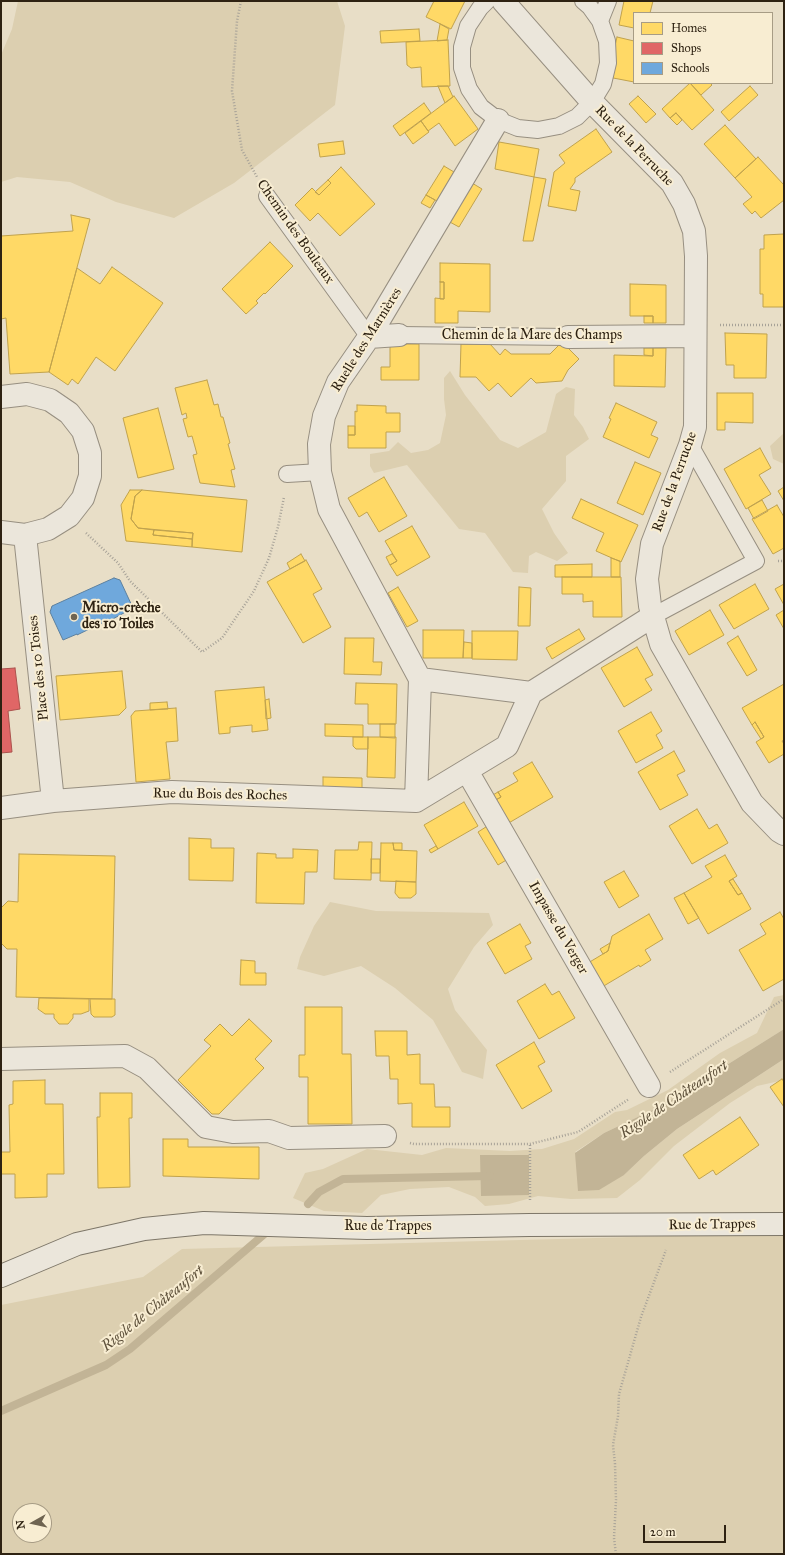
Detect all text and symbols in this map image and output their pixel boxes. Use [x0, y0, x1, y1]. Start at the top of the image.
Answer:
legend [633, 12, 773, 84]
text: Homes [671, 21, 707, 35]
text: Shops [671, 41, 701, 55]
text: Schools [671, 61, 709, 75]
street label: Rue de la Perruche [591, 102, 677, 190]
street label: Chemin des Bouleaux [253, 177, 337, 287]
street label: Ruelle des Marnières [328, 285, 406, 395]
street label: Chemin de la Mare des Champs [442, 328, 622, 344]
street label: Rue de la Perruche [649, 429, 701, 535]
place label: Micro-crèche des 10 Toiles [82, 601, 161, 634]
marker: Micro-crèche des 10 Toiles [69, 612, 79, 622]
street label: Place des 10 Toises [25, 615, 53, 721]
street label: Rue du Bois des Roches [153, 785, 287, 805]
street label: Impasse du Verger [525, 878, 591, 978]
water label: Rigole de Châteaufort [617, 1057, 731, 1143]
street label: Rue de Trappes [668, 1216, 756, 1234]
street label: Rue de Trappes [344, 1219, 432, 1235]
water label: Rigole de Châteaufort [98, 1262, 208, 1356]
north arrow [12, 1503, 52, 1543]
scale bar [645, 1517, 728, 1543]
text: N [14, 1519, 28, 1530]
text: 20 m [650, 1525, 676, 1539]

